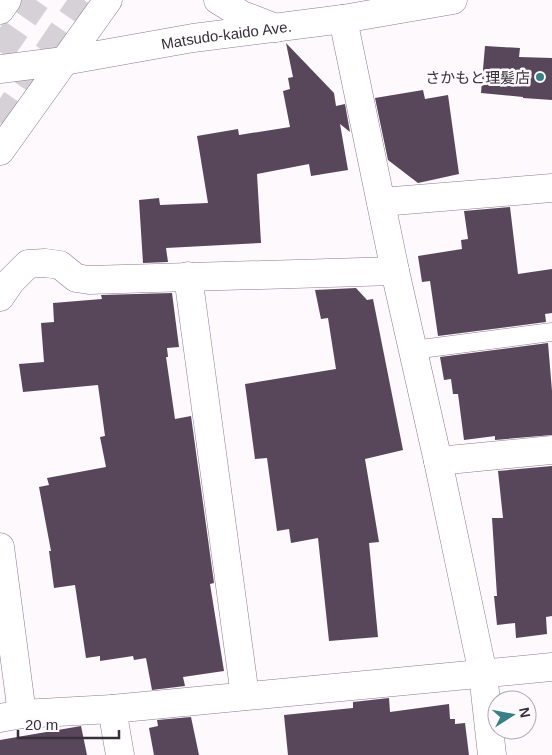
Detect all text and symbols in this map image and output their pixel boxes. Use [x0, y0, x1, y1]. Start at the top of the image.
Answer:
street label: Matsudo-kaido Ave. [160, 17, 293, 52]
place label: さかもと理髪店 [425, 69, 530, 86]
marker: さかもと理髪店 [534, 71, 546, 83]
north arrow [487, 690, 537, 740]
text: N [516, 706, 534, 719]
scale bar [18, 708, 119, 740]
text: 20 m [25, 716, 58, 733]

